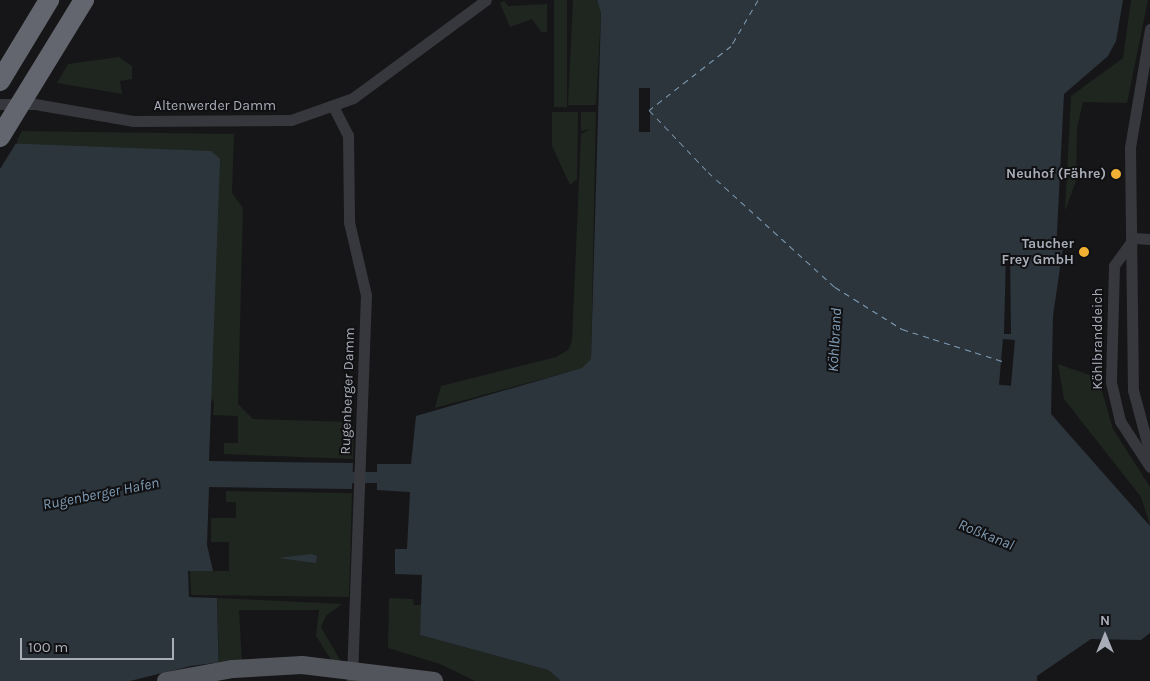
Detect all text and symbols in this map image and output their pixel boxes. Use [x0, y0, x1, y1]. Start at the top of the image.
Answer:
street label: Altenwerder Damm [154, 98, 276, 114]
place label: Neuhof (Fähre) [1006, 166, 1106, 182]
marker: Neuhof (Fähre) [1110, 168, 1122, 180]
place label: Taucher Frey GmbH [1002, 236, 1074, 268]
marker: Taucher Frey GmbH [1078, 246, 1090, 258]
street label: Köhlbranddeich [1090, 288, 1106, 390]
water label: Köhlbrand [824, 307, 846, 373]
street label: Rugenberger Damm [337, 327, 359, 455]
water label: Rugenberger Hafen [41, 474, 161, 514]
water label: Roßkanal [955, 516, 1017, 554]
north arrow [1080, 611, 1130, 661]
text: N [1100, 612, 1110, 629]
scale bar [22, 628, 176, 660]
text: 100 m [28, 638, 68, 656]

